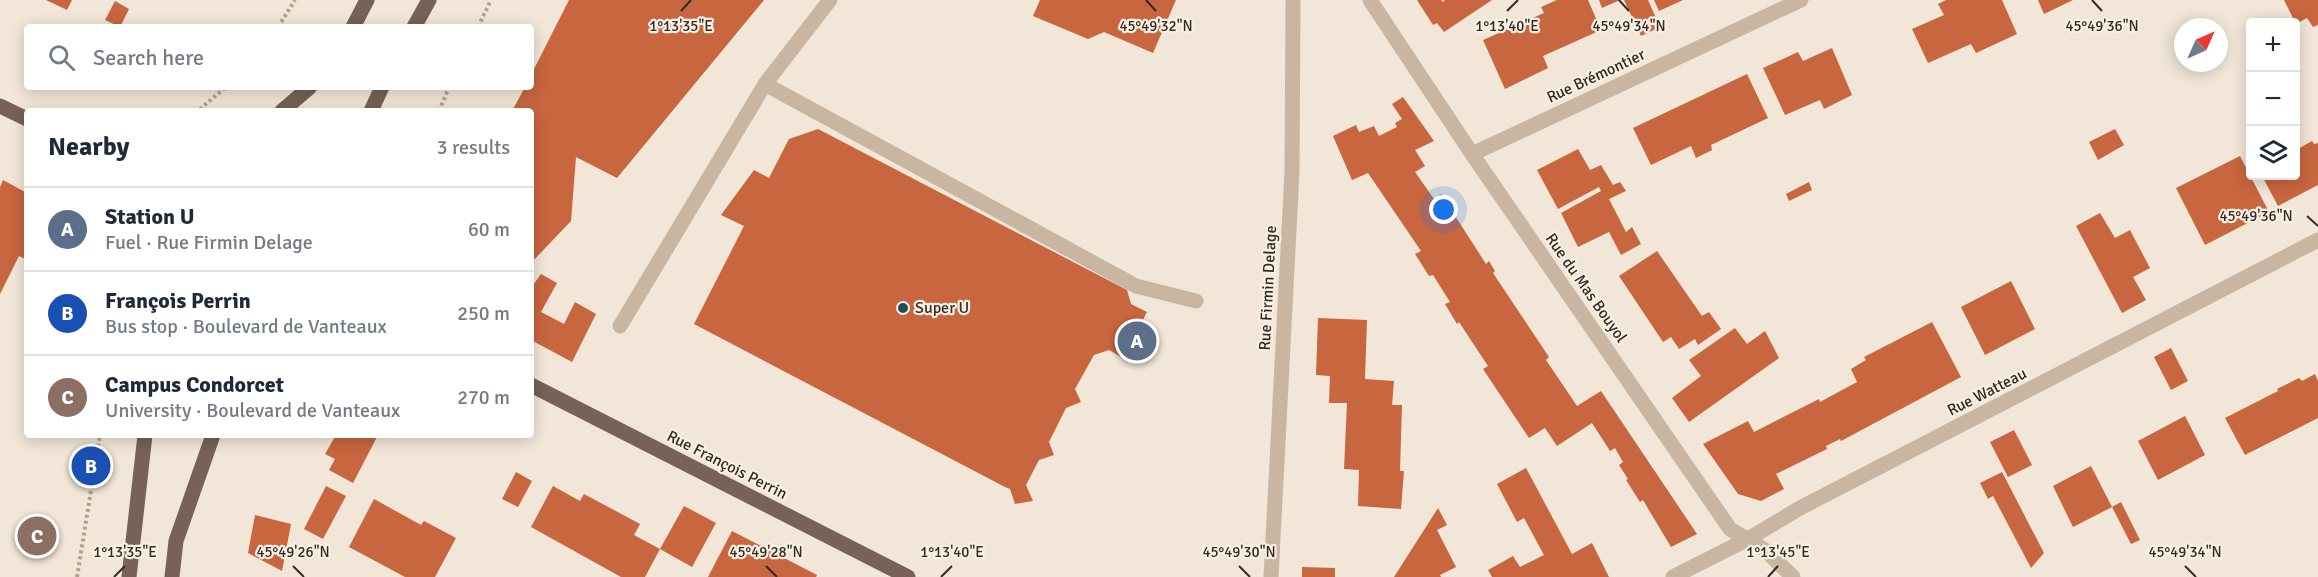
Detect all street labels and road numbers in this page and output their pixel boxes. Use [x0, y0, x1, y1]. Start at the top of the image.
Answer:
street label: Rue Brémontier [1544, 44, 1648, 108]
street label: Rue Firmin Delage [1255, 225, 1281, 351]
street label: Rue du Mas Bouyol [1541, 229, 1631, 347]
street label: Rue Watteau [1944, 363, 2030, 421]
street label: Rue François Perrin [663, 426, 791, 504]

